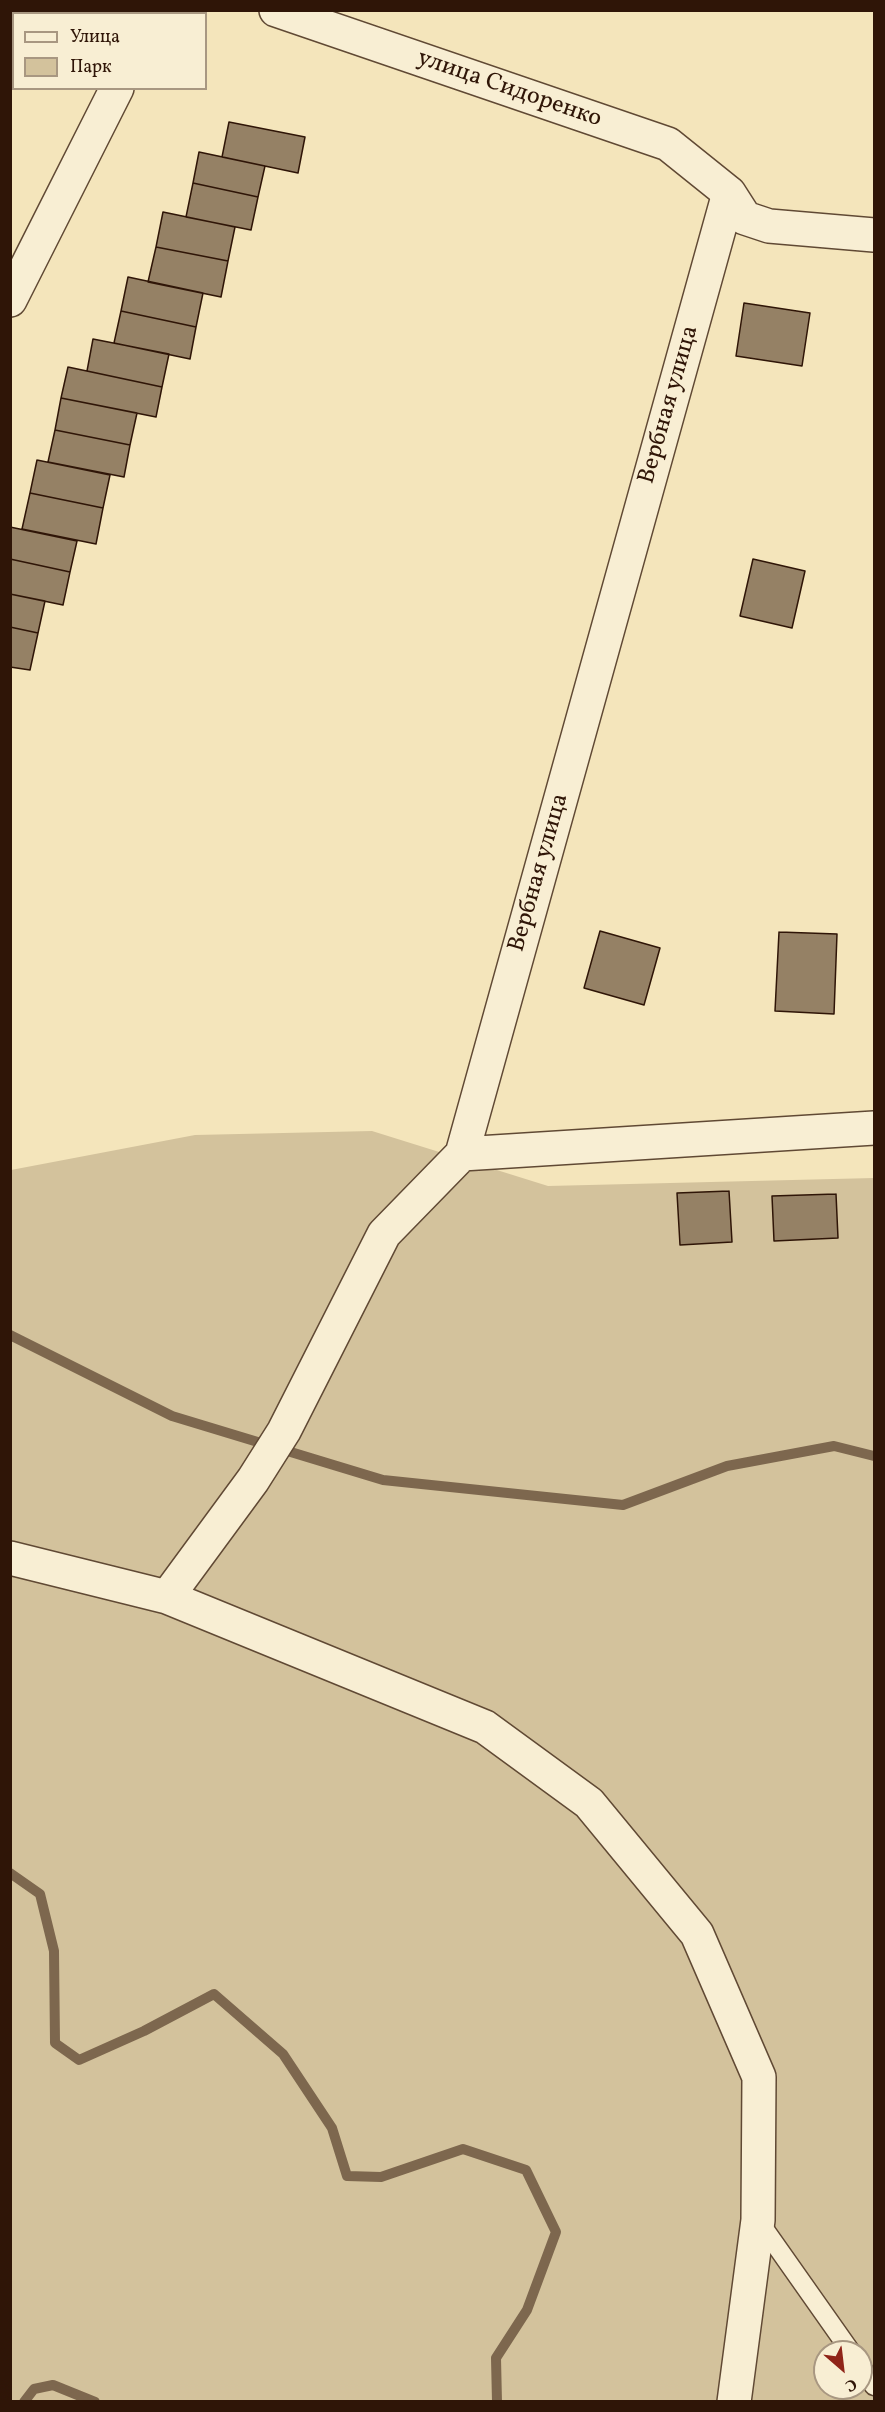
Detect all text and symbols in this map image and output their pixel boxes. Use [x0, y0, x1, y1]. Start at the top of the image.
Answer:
legend [12, 12, 207, 90]
text: Улица [70, 25, 120, 50]
street label: улица Сидоренко [413, 45, 605, 135]
text: Парк [70, 55, 112, 80]
street label: Вербная улица [634, 322, 706, 488]
street label: Вербная улица [504, 790, 576, 956]
north arrow [813, 2340, 873, 2400]
text: С [841, 2372, 860, 2396]

